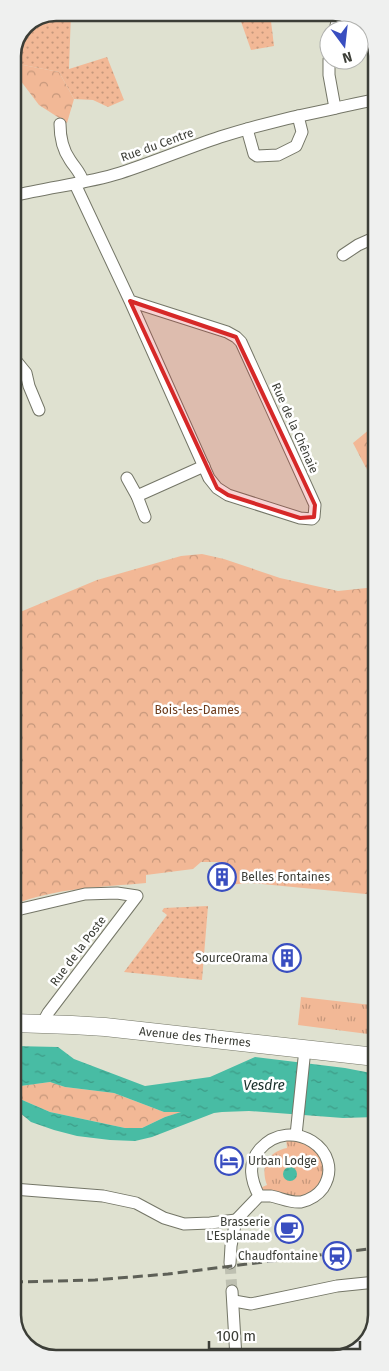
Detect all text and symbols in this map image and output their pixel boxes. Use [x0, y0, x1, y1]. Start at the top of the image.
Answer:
north arrow [319, 20, 369, 70]
text: N [341, 48, 354, 66]
street label: Rue du Centre [119, 125, 195, 165]
street label: Rue de la Chênaie [269, 381, 321, 475]
park label: Bois-les-Dames [155, 703, 240, 717]
building icon: Belles Fontaines [207, 862, 237, 892]
place label: Belles Fontaines [241, 870, 330, 884]
street label: Rue de la Poste [47, 913, 109, 989]
building icon: SourceOrama [272, 943, 302, 973]
place label: SourceOrama [195, 951, 268, 965]
street label: Avenue des Thermes [138, 1024, 252, 1050]
water label: Vesdre [243, 1077, 285, 1094]
hotel icon: Urban Lodge [214, 1146, 244, 1176]
place label: Urban Lodge [248, 1154, 317, 1168]
cafe icon: Brasserie L'Esplanade [274, 1214, 304, 1244]
place label: Brasserie L'Esplanade [206, 1215, 270, 1243]
station icon: Chaudfontaine [322, 1241, 352, 1271]
place label: Chaudfontaine [238, 1249, 318, 1263]
scale bar [209, 1318, 360, 1350]
text: 100 m [216, 1327, 256, 1345]

